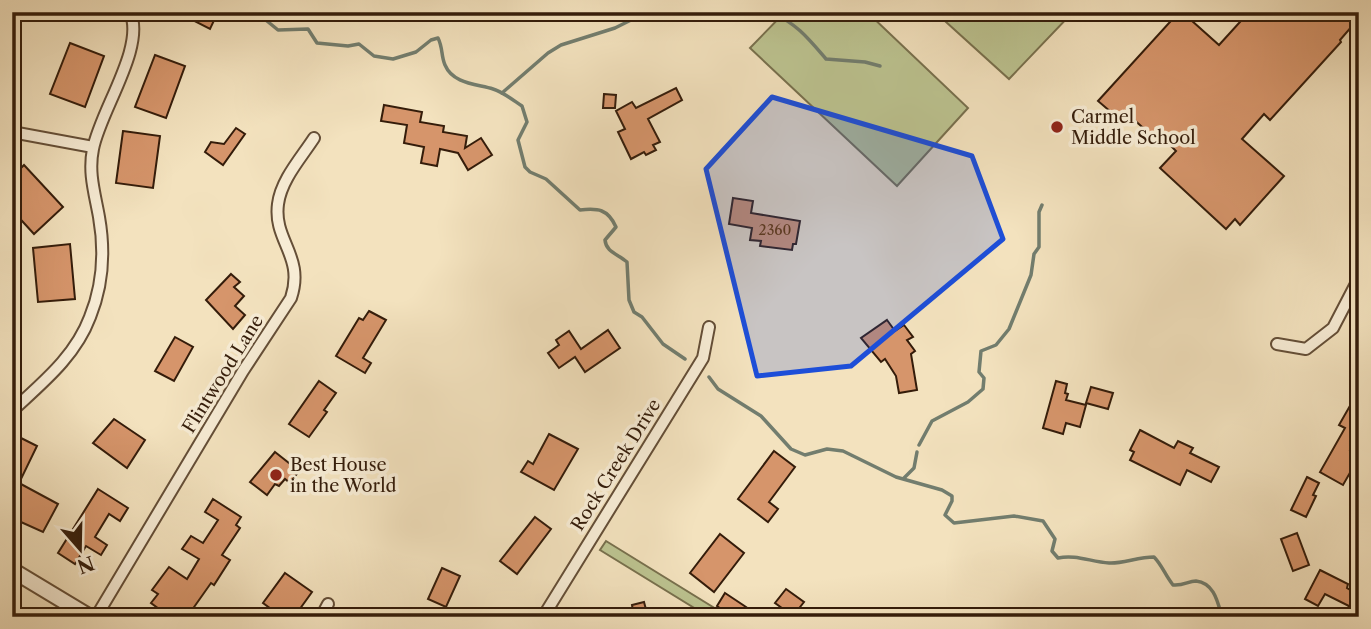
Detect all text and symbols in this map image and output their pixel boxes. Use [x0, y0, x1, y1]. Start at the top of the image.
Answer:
place label: Carmel Middle School [1071, 106, 1196, 149]
marker: Carmel Middle School [1049, 119, 1065, 135]
house number: 2360 [759, 221, 792, 239]
street label: Flintwood Lane [178, 311, 268, 437]
street label: Rock Creek Drive [567, 395, 665, 535]
place label: Best House in the World [290, 454, 397, 497]
marker: Best House in the World [268, 467, 284, 483]
north arrow [46, 514, 116, 584]
text: N [74, 551, 97, 578]

